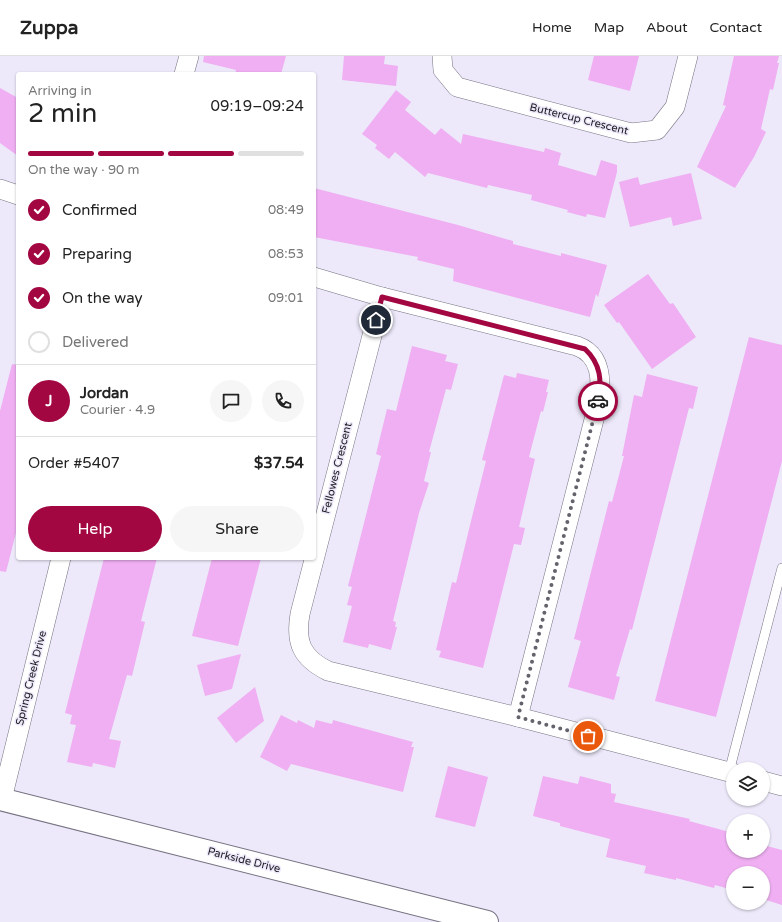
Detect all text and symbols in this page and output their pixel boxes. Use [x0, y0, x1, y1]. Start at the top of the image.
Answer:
text: Zuppa [20, 17, 78, 39]
text: Home [532, 19, 572, 36]
text: Map [594, 19, 624, 36]
text: About [646, 19, 688, 36]
text: Contact [710, 19, 762, 36]
text: Arriving in [28, 83, 92, 99]
text: 09:19–09:24 [211, 97, 304, 115]
text: 2 min [28, 98, 97, 129]
street label: Buttercup Crescent [528, 100, 630, 138]
text: On the way · 90 m [28, 162, 140, 178]
icon: check [28, 199, 50, 221]
text: Confirmed [62, 201, 137, 219]
text: 08:49 [268, 202, 304, 218]
icon: check [28, 243, 50, 265]
text: Preparing [62, 245, 132, 263]
text: 08:53 [268, 246, 304, 262]
icon: check [28, 287, 50, 309]
text: On the way [62, 289, 142, 307]
text: 09:01 [268, 290, 304, 306]
pin [359, 303, 393, 337]
icon: home [365, 309, 387, 331]
text: Delivered [62, 333, 129, 351]
button: chat [210, 380, 252, 422]
button: phone [262, 380, 304, 422]
courier [578, 381, 618, 421]
text: Jordan [80, 384, 129, 402]
icon: car [587, 390, 609, 412]
text: J [46, 392, 53, 410]
text: Courier · 4.9 [80, 402, 155, 418]
street label: Fellowes Crescent [319, 421, 355, 515]
text: Order #5407 [28, 454, 120, 472]
text: $37.54 [254, 454, 304, 472]
button: Help [28, 506, 162, 552]
button: Share [170, 506, 304, 552]
street label: Spring Creek Drive [13, 629, 49, 727]
pin [571, 719, 605, 753]
icon: bag [577, 725, 599, 747]
map controls [726, 762, 770, 910]
button: layers [726, 762, 770, 806]
button: + [726, 814, 770, 858]
street label: Parkside Drive [206, 845, 282, 875]
button: − [726, 866, 770, 910]

